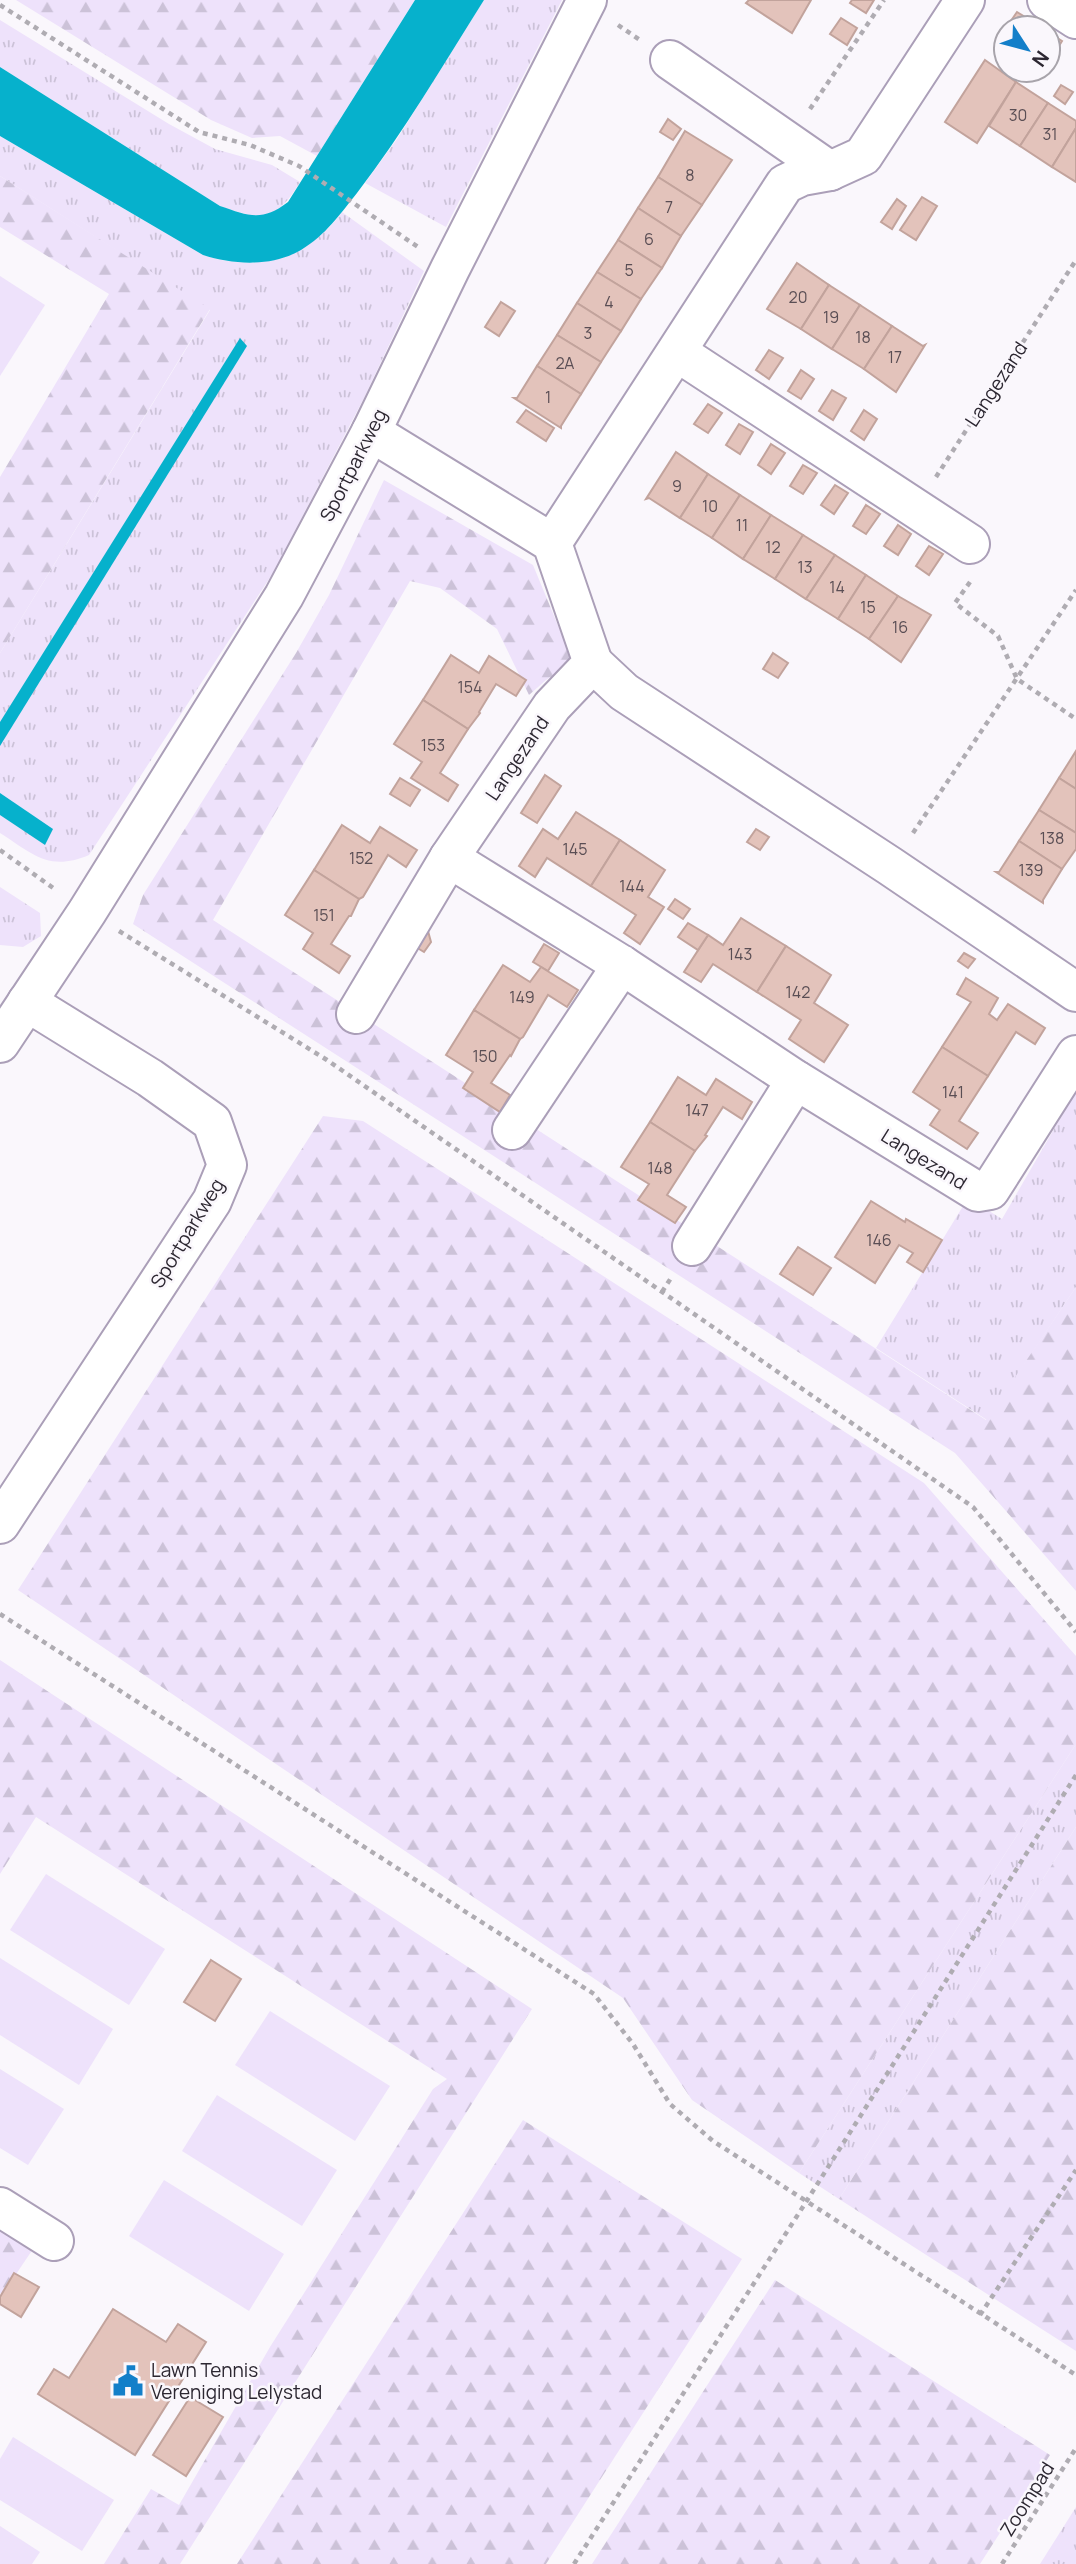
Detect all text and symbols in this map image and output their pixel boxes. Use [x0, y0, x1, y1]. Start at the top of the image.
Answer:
north arrow [992, 14, 1062, 84]
text: N [1026, 46, 1055, 72]
house number: 30 [1009, 104, 1027, 126]
house number: 31 [1042, 123, 1058, 145]
house number: 8 [685, 164, 695, 186]
house number: 7 [665, 196, 673, 218]
house number: 6 [644, 228, 654, 250]
house number: 5 [624, 259, 634, 281]
house number: 20 [789, 286, 807, 308]
house number: 4 [604, 291, 614, 313]
house number: 19 [823, 306, 839, 328]
house number: 3 [584, 322, 592, 344]
house number: 18 [855, 326, 871, 348]
street label: Langezand [959, 336, 1033, 432]
house number: 17 [888, 346, 902, 368]
house number: 2A [556, 352, 574, 374]
house number: 1 [545, 386, 551, 408]
street label: Sportparkweg [313, 404, 393, 526]
house number: 9 [672, 475, 682, 497]
house number: 10 [702, 495, 718, 517]
house number: 11 [736, 514, 748, 536]
house number: 12 [765, 536, 781, 558]
house number: 13 [797, 556, 813, 578]
house number: 14 [829, 576, 845, 598]
house number: 15 [860, 596, 876, 618]
house number: 16 [892, 616, 908, 638]
house number: 154 [458, 676, 482, 698]
street label: Langezand [479, 711, 555, 805]
house number: 153 [421, 734, 445, 756]
house number: 138 [1040, 827, 1064, 849]
house number: 145 [563, 838, 587, 860]
house number: 152 [349, 847, 373, 869]
house number: 139 [1018, 859, 1044, 881]
house number: 144 [619, 875, 645, 897]
house number: 151 [313, 904, 335, 926]
house number: 143 [728, 943, 752, 965]
house number: 142 [786, 981, 810, 1003]
house number: 149 [509, 986, 535, 1008]
house number: 150 [472, 1045, 498, 1067]
house number: 141 [942, 1081, 964, 1103]
house number: 147 [685, 1099, 709, 1121]
street label: Langezand [876, 1122, 972, 1196]
house number: 148 [648, 1157, 672, 1179]
street label: Sportparkweg [144, 1173, 230, 1293]
house number: 146 [866, 1229, 892, 1251]
place label: Lawn Tennis Vereniging Lelystad [151, 2357, 322, 2405]
public building icon: Lawn Tennis Vereniging Lelystad [111, 2364, 145, 2398]
street label: Zoompad [994, 2457, 1060, 2541]

